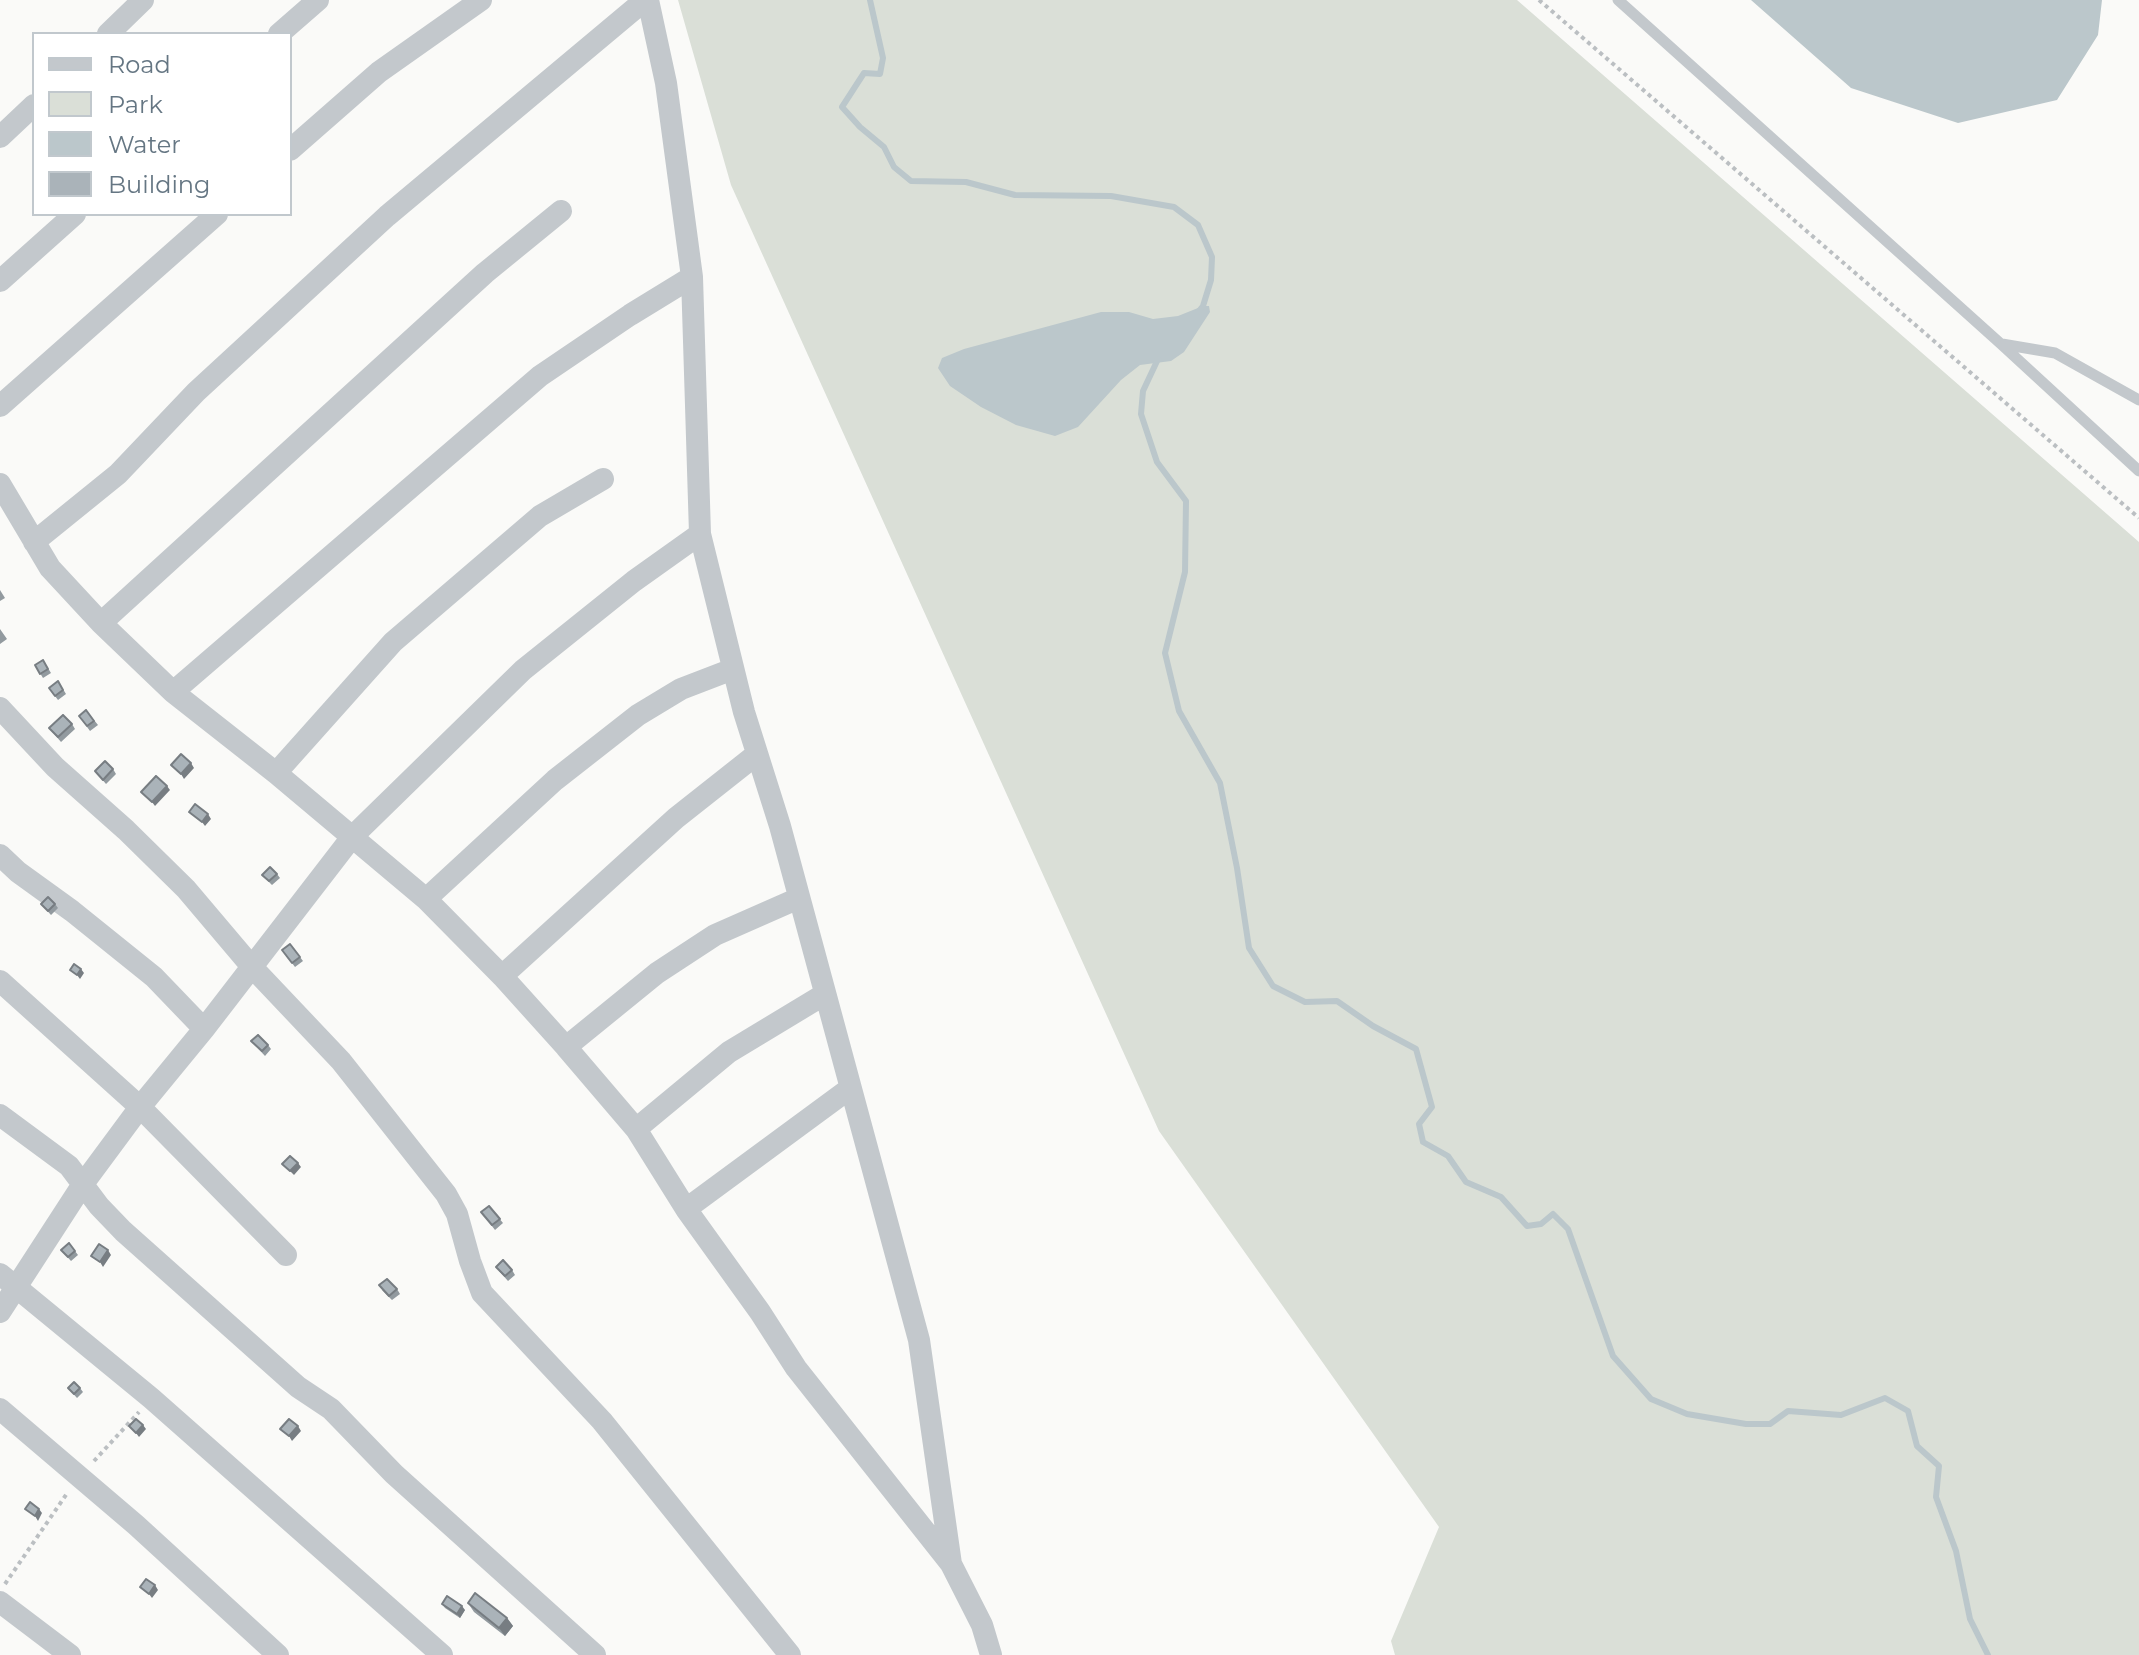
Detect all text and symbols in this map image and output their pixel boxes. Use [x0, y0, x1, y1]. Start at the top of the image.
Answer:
legend [32, 32, 292, 216]
text: Road [108, 50, 171, 79]
text: Park [108, 90, 163, 119]
text: Water [108, 130, 181, 159]
text: Building [108, 170, 211, 199]

